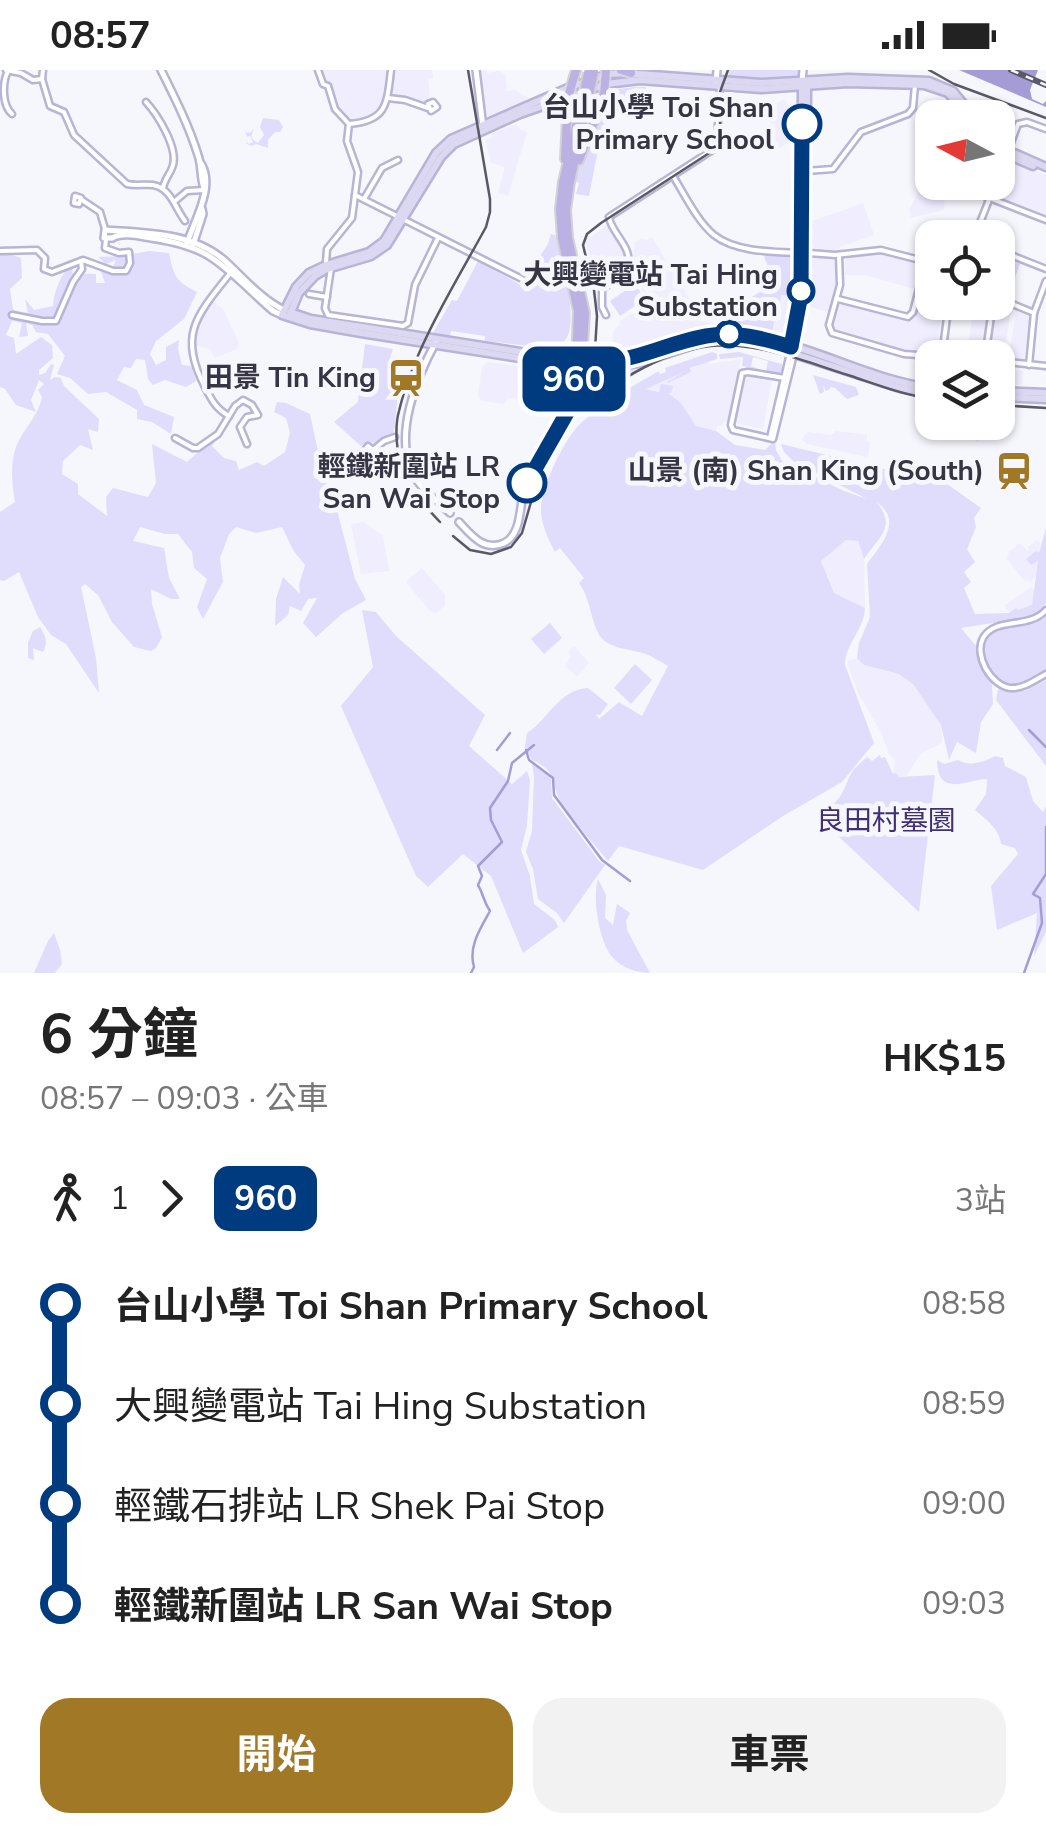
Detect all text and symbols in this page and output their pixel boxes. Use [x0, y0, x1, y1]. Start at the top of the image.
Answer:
text: 08:57 [50, 10, 151, 61]
place label: 台山小學 Toi Shan Primary School [543, 89, 774, 159]
north arrow [915, 100, 1015, 200]
map controls [915, 100, 1015, 440]
marker: 台山小學 Toi Shan Primary School [783, 105, 821, 143]
button: locate [915, 220, 1015, 320]
place label: 大興變電站 Tai Hing Substation [523, 256, 778, 326]
marker: 大興變電站 Tai Hing Substation [788, 278, 814, 304]
unlabelled marker [716, 321, 742, 347]
button: layers [915, 340, 1015, 440]
line badge: 960 [516, 346, 632, 412]
text: 960 [542, 356, 606, 403]
station icon: 田景 Tin King [385, 357, 427, 399]
place label: 田景 Tin King [205, 359, 376, 397]
place label: 輕鐵新圍站 LR San Wai Stop [317, 448, 500, 518]
station icon: 山景 (南) Shan King (South) [993, 450, 1035, 492]
place label: 山景 (南) Shan King (South) [628, 452, 984, 490]
marker: 輕鐵新圍站 LR San Wai Stop [508, 464, 546, 502]
park label: 良田村墓園 [816, 802, 956, 840]
text: 6 分鐘 [40, 997, 198, 1072]
text: HK$15 [883, 1033, 1006, 1084]
text: 08:57 – 09:03 · 公車 [40, 1077, 328, 1120]
icon: walk [40, 1171, 95, 1226]
icon: forward [144, 1171, 199, 1226]
text: 960 [234, 1175, 297, 1222]
text: 1 [110, 1177, 129, 1220]
text: 3站 [955, 1179, 1006, 1222]
text: 台山小學 Toi Shan Primary School [114, 1281, 708, 1332]
text: 08:58 [922, 1282, 1006, 1325]
text: 大興變電站 Tai Hing Substation [114, 1381, 647, 1432]
text: 08:59 [922, 1382, 1006, 1425]
text: 輕鐵石排站 LR Shek Pai Stop [114, 1481, 605, 1532]
text: 09:00 [922, 1482, 1006, 1525]
text: 輕鐵新圍站 LR San Wai Stop [114, 1581, 613, 1632]
text: 09:03 [922, 1582, 1006, 1625]
button: 開始 [40, 1698, 513, 1813]
button: 車票 [533, 1698, 1006, 1813]

